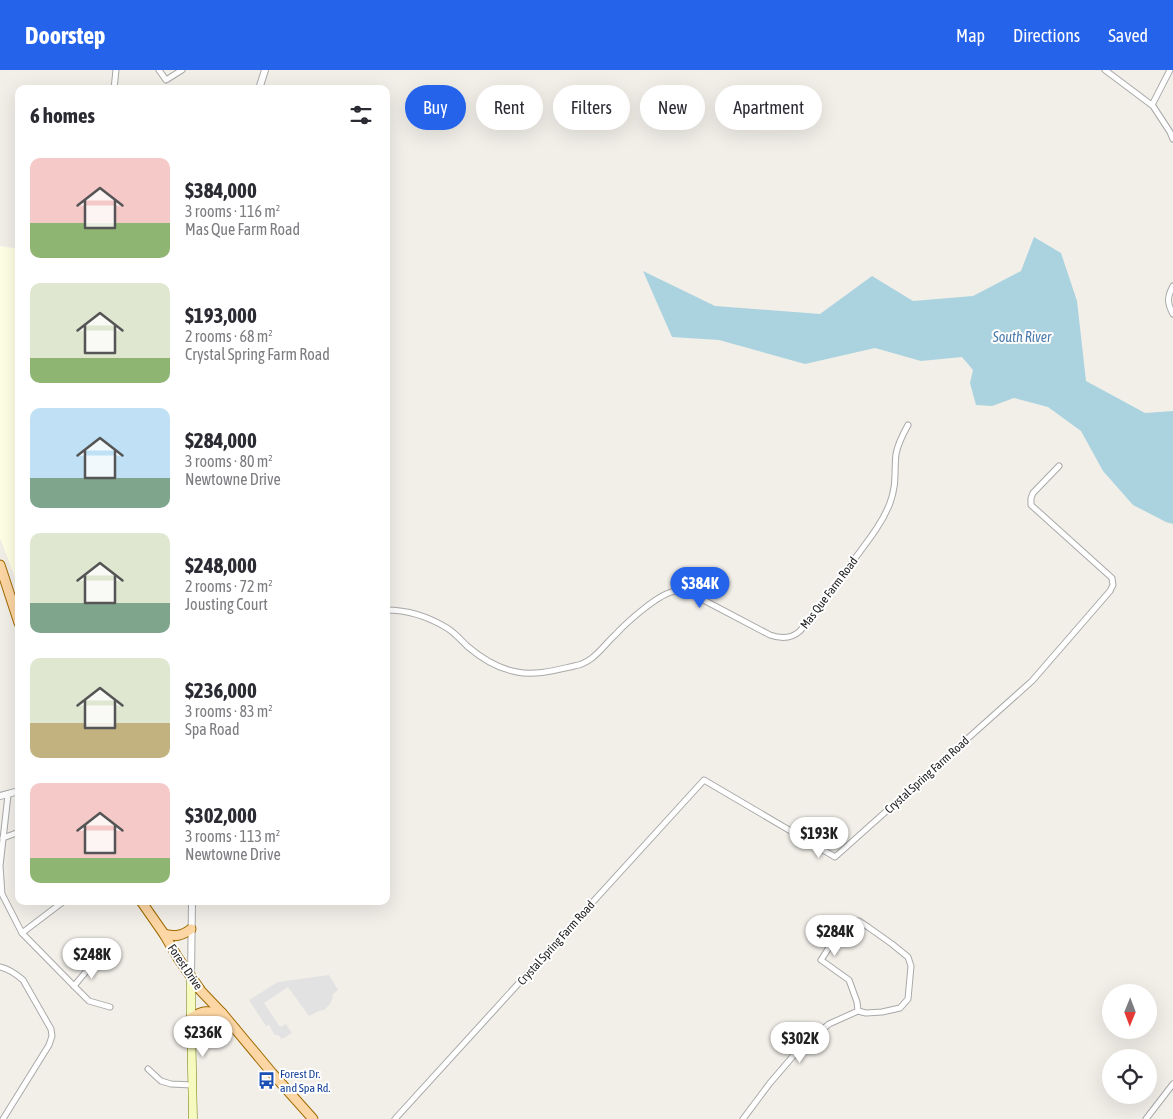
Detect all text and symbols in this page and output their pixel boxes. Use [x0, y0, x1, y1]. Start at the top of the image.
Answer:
text: Doorstep [25, 22, 106, 49]
text: Map [956, 25, 985, 46]
text: Directions [1013, 25, 1080, 46]
text: Saved [1108, 25, 1148, 46]
chip: Buy [405, 85, 466, 130]
chip: Rent [476, 85, 543, 130]
chip: Filters [553, 85, 630, 130]
chip: New [640, 85, 705, 130]
chip: Apartment [715, 85, 822, 130]
icon: filters [347, 101, 375, 129]
text: 6 homes [30, 103, 95, 127]
icon: home [70, 178, 130, 238]
text: $384,000 [185, 178, 257, 202]
text: 3 rooms · 116 m² [185, 202, 280, 220]
text: Mas Que Farm Road [185, 220, 300, 238]
icon: home [70, 303, 130, 363]
text: $193,000 [185, 303, 257, 327]
text: 2 rooms · 68 m² [185, 327, 273, 345]
water label: South River [992, 329, 1052, 345]
text: Crystal Spring Farm Road [185, 345, 330, 363]
icon: home [70, 428, 130, 488]
text: $284,000 [185, 428, 257, 452]
text: 3 rooms · 80 m² [185, 452, 273, 470]
text: Newtowne Drive [185, 470, 281, 488]
icon: home [70, 553, 130, 613]
text: $248,000 [185, 553, 257, 577]
street label: Mas Que Farm Road [797, 554, 861, 632]
pin: $384K [665, 566, 735, 609]
text: $384K [681, 574, 719, 592]
text: 2 rooms · 72 m² [185, 577, 273, 595]
text: Jousting Court [185, 595, 268, 613]
icon: home [70, 678, 130, 738]
text: $236,000 [185, 678, 257, 702]
text: 3 rooms · 83 m² [185, 702, 273, 720]
text: Spa Road [185, 720, 239, 738]
street label: Crystal Spring Farm Road [882, 733, 972, 817]
icon: home [70, 803, 130, 863]
text: $302,000 [185, 803, 257, 827]
pin: $193K [784, 816, 854, 859]
text: $193K [800, 824, 838, 842]
text: 3 rooms · 113 m² [185, 827, 280, 845]
text: Newtowne Drive [185, 845, 281, 863]
street label: Crystal Spring Farm Road [514, 898, 598, 988]
pin: $284K [800, 914, 870, 957]
text: $284K [816, 922, 854, 940]
pin: $248K [57, 938, 127, 980]
street label: Forest Drive [165, 942, 205, 992]
text: $248K [73, 945, 111, 963]
north arrow [1102, 984, 1158, 1039]
map controls [1102, 984, 1157, 1104]
pin: $236K [168, 1016, 238, 1058]
pin: $302K [765, 1022, 835, 1064]
text: $236K [184, 1023, 222, 1041]
text: $302K [781, 1029, 819, 1047]
button: locate [1102, 1049, 1157, 1104]
place label: Forest Dr. and Spa Rd. [280, 1067, 331, 1095]
bus stop icon: Forest Dr. and Spa Rd. [256, 1071, 276, 1091]

